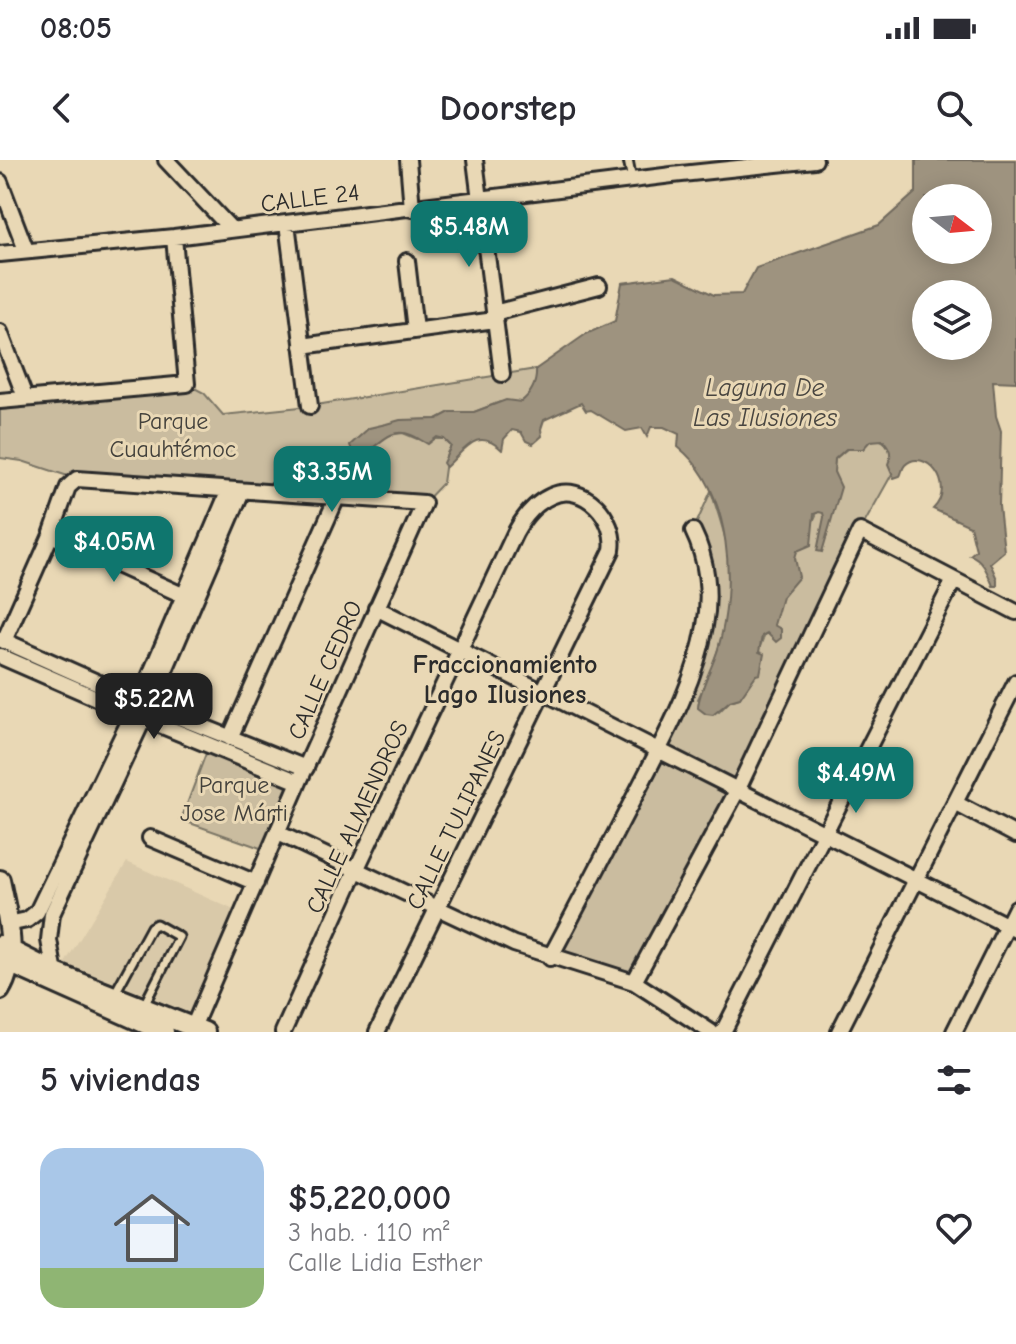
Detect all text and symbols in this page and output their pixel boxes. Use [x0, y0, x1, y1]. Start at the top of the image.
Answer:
text: 08:05 [40, 11, 112, 46]
icon: back [40, 86, 84, 130]
icon: search [932, 86, 976, 130]
text: Doorstep [440, 88, 576, 129]
street label: CALLE 24 [259, 178, 361, 218]
north arrow [912, 184, 992, 264]
map controls [912, 184, 992, 360]
pin: $5.48M [404, 201, 534, 269]
text: $5.48M [429, 212, 509, 242]
button: layers [912, 280, 992, 360]
water label: Laguna De Las Ilusiones [693, 373, 837, 433]
park label: Parque Cuauhtémoc [110, 407, 236, 463]
pin: $3.35M [267, 446, 397, 514]
text: $3.35M [292, 457, 372, 487]
pin: $4.05M [49, 516, 179, 584]
text: $4.05M [73, 527, 155, 557]
street label: CALLE CEDRO [282, 596, 368, 744]
district label: Fraccionamiento Lago Ilusiones [413, 650, 597, 710]
pin: $5.22M [89, 673, 219, 741]
text: $5.22M [113, 684, 195, 714]
street label: CALLE ALMENDROS [300, 716, 414, 918]
street label: CALLE TULIPANES [401, 726, 511, 914]
pin: $4.49M [791, 747, 921, 815]
text: $4.49M [816, 758, 896, 788]
park label: Parque Jose Márti [180, 771, 288, 827]
icon: filters [932, 1058, 976, 1102]
text: 5 viviendas [40, 1060, 200, 1100]
text: $5,220,000 [288, 1178, 451, 1218]
icon: home [104, 1180, 200, 1276]
icon: heart [932, 1206, 976, 1250]
text: 3 hab. · 110 m² [288, 1218, 449, 1248]
text: Calle Lidia Esther [288, 1248, 482, 1278]

